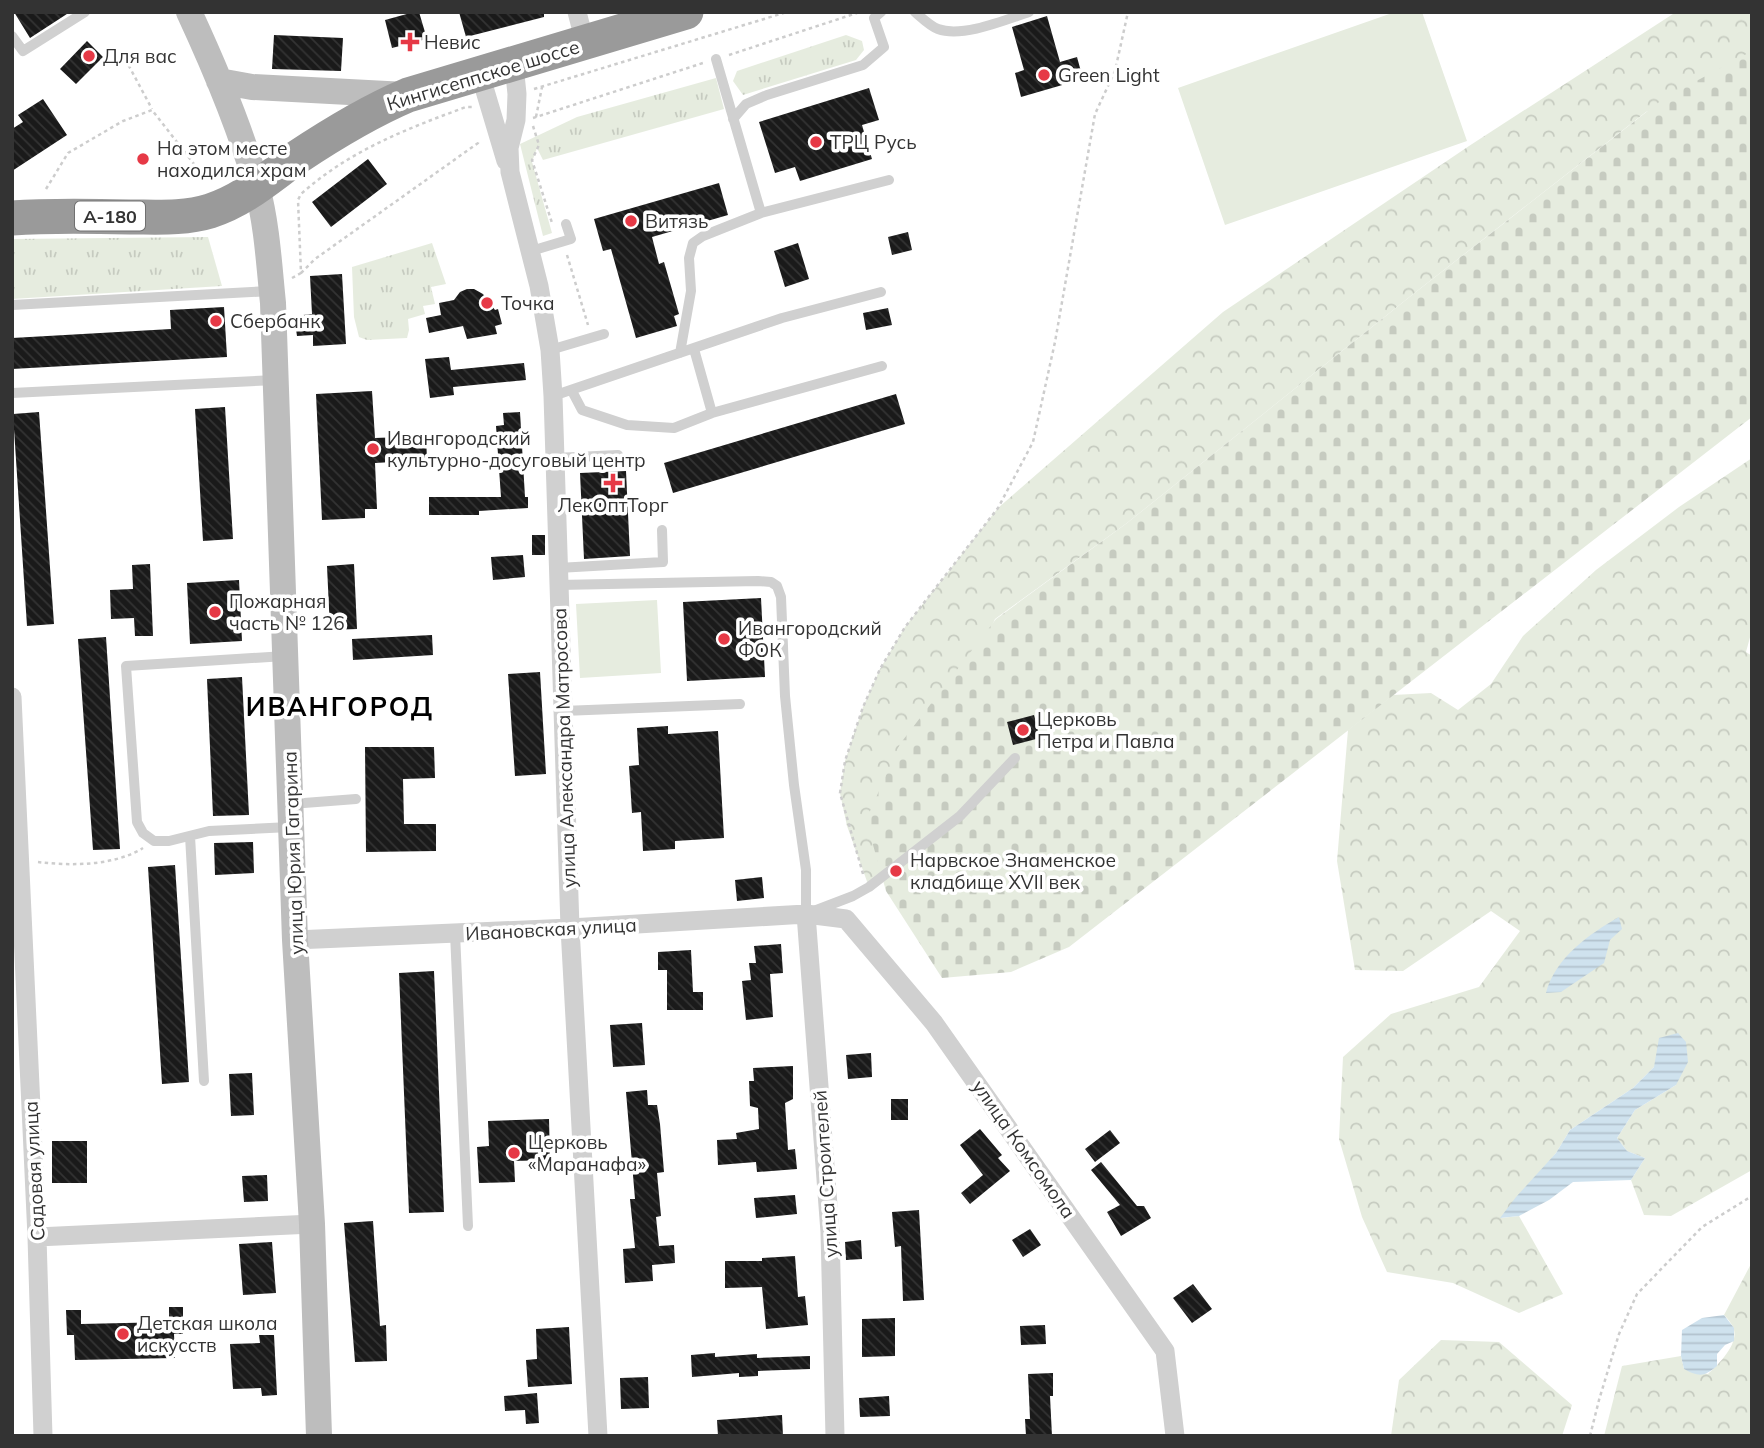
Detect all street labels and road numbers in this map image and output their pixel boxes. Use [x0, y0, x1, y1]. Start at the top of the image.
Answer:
street label: Кингисеппское шоссе [384, 34, 582, 116]
road number: А-180 [75, 202, 145, 230]
street label: улица Александра Матросова [547, 607, 581, 889]
street label: улица Юрия Гагарина [277, 751, 309, 955]
street label: Ивановская улица [465, 913, 637, 945]
street label: улица Комсомола [967, 1075, 1081, 1223]
street label: улица Строителей [807, 1089, 843, 1259]
street label: Садовая улица [18, 1100, 50, 1242]

